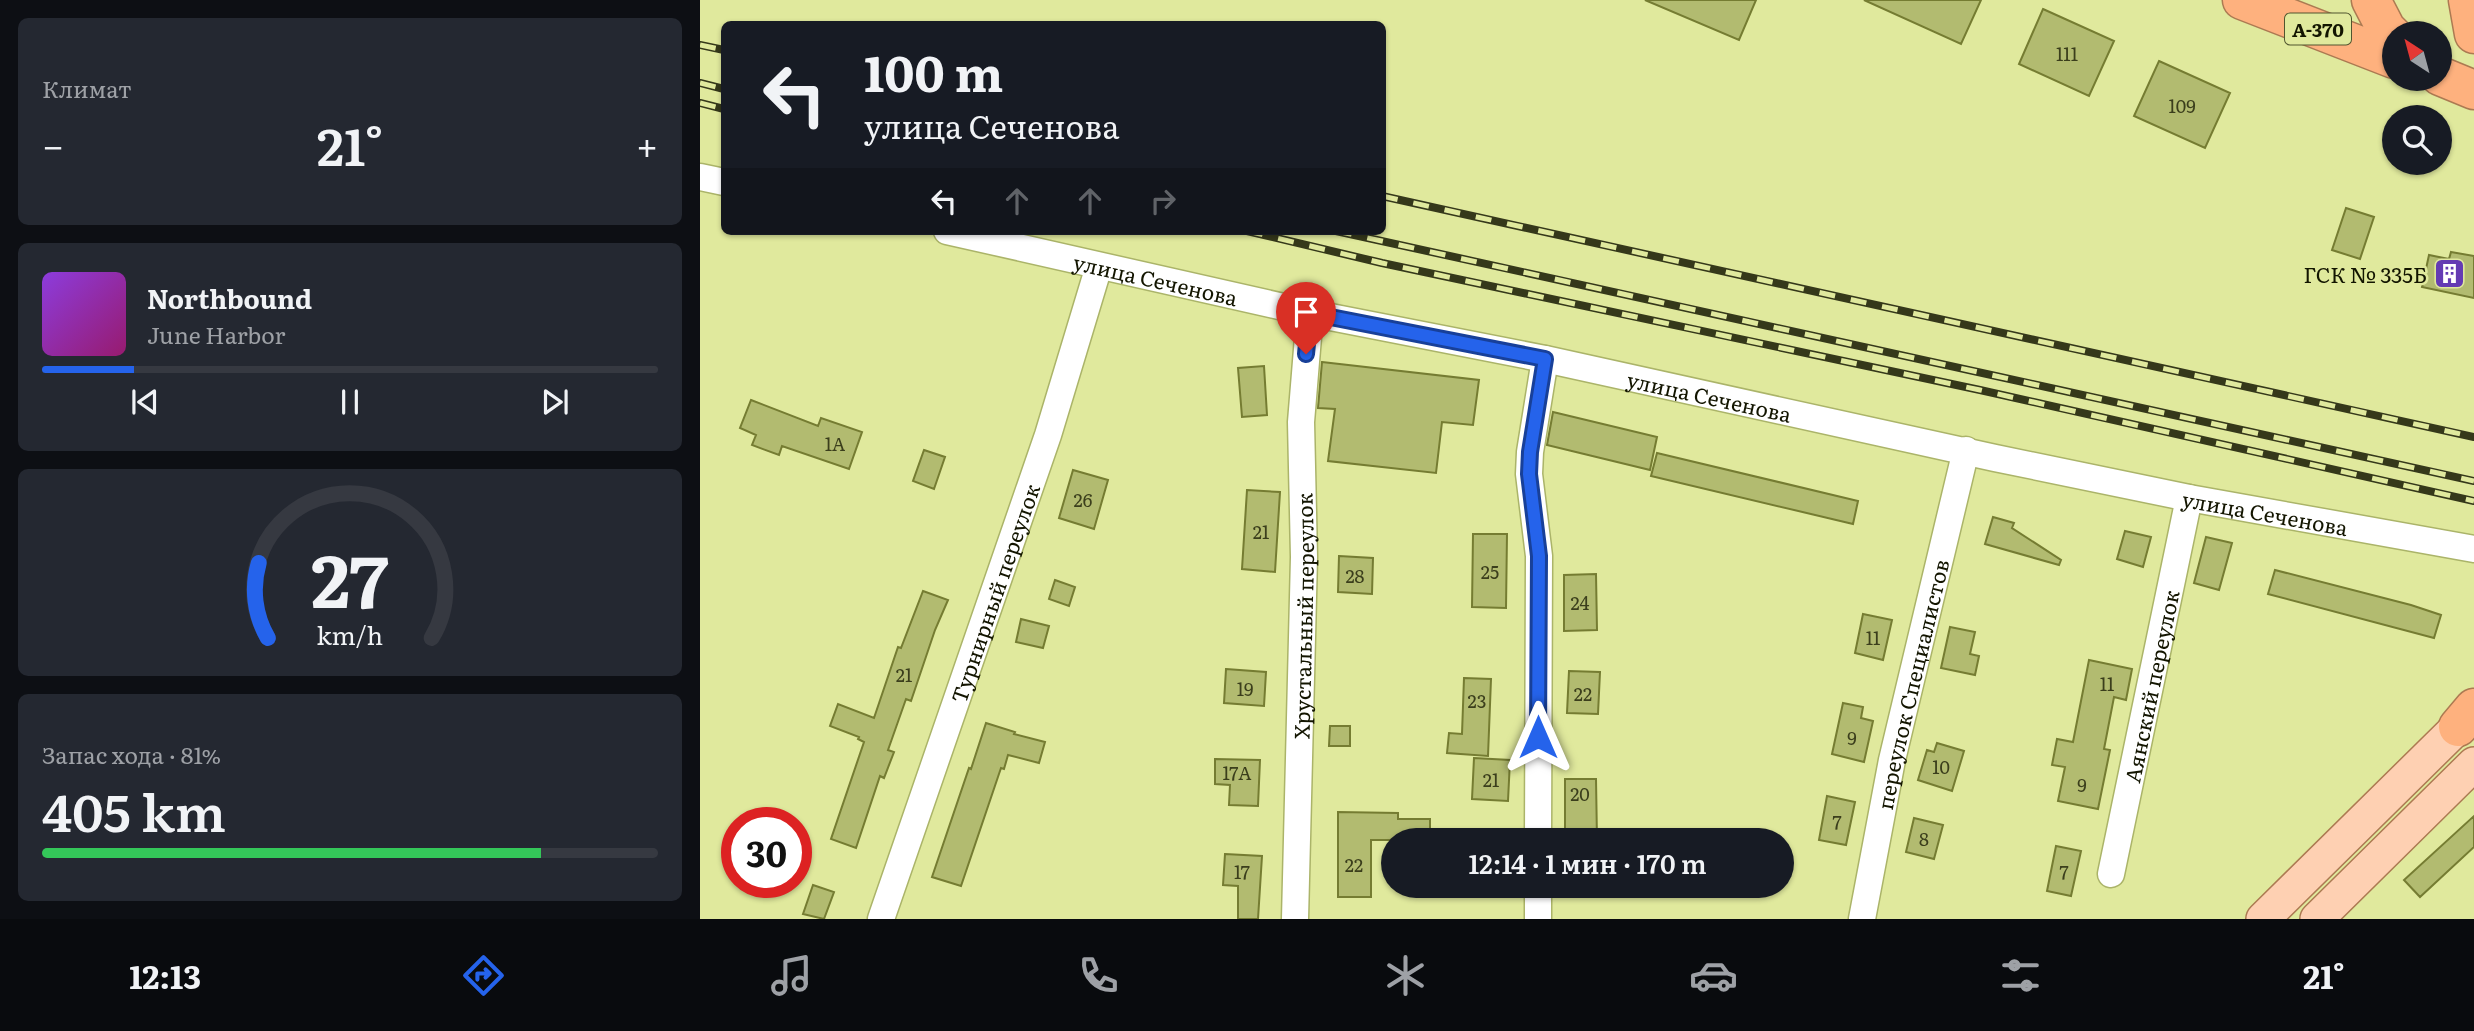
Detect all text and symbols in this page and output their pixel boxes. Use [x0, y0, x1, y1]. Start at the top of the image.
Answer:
road number: А-370 [2285, 14, 2351, 44]
north arrow [2382, 21, 2452, 91]
map controls [2382, 21, 2452, 175]
text: 100 m [864, 34, 1003, 107]
house number: 111 [2056, 40, 2078, 67]
icon: left [749, 49, 840, 140]
text: Климат [42, 71, 132, 105]
house number: 109 [2168, 92, 2196, 119]
text: улица Сеченова [864, 101, 1120, 149]
text: 21° [317, 105, 383, 182]
button: search [2382, 105, 2452, 175]
text: − [42, 115, 64, 172]
text: + [636, 115, 658, 172]
icon: left [925, 182, 963, 220]
icon: ahead [998, 182, 1036, 220]
icon: ahead [1071, 182, 1109, 220]
icon: right [1144, 182, 1182, 220]
street label: улица Сеченова [1071, 245, 1242, 312]
building icon: ГСК № 335Б [2433, 256, 2467, 290]
place label: ГСК № 335Б [2304, 258, 2427, 289]
text: Northbound [147, 278, 312, 317]
pin [1276, 282, 1336, 354]
icon: arrive [1287, 293, 1325, 331]
text: June Harbor [147, 317, 285, 351]
street label: улица Сеченова [1624, 362, 1795, 428]
icon: previous [126, 383, 164, 421]
icon: pause [331, 383, 369, 421]
icon: next [536, 383, 574, 421]
house number: 1А [825, 430, 845, 457]
street label: Турнирный переулок [941, 479, 1046, 707]
street label: улица Сеченова [2180, 482, 2351, 542]
house number: 26 [1074, 486, 1093, 513]
street label: Хрустальный переулок [1284, 492, 1320, 740]
house number: 21 [1253, 518, 1269, 545]
text: 27 [311, 523, 389, 631]
street label: переулок Специалистов [1867, 556, 1955, 812]
house number: 25 [1481, 558, 1499, 585]
house number: 28 [1345, 562, 1365, 589]
street label: Аянский переулок [2115, 586, 2185, 785]
house number: 24 [1570, 589, 1590, 616]
text: km/h [317, 616, 383, 653]
house number: 11 [1866, 624, 1880, 651]
house number: 21 [896, 661, 912, 688]
house number: 11 [2100, 670, 2114, 697]
house number: 19 [1237, 675, 1253, 702]
house number: 22 [1574, 680, 1592, 707]
house number: 23 [1468, 687, 1486, 714]
position arrow [1501, 700, 1575, 774]
house number: 9 [1847, 724, 1857, 751]
text: Запас хода · 81% [42, 737, 221, 771]
house number: 10 [1932, 753, 1950, 780]
house number: 17А [1222, 759, 1252, 786]
house number: 21 [1483, 766, 1499, 793]
text: 405 km [42, 771, 226, 848]
house number: 9 [2077, 771, 2087, 798]
house number: 20 [1570, 780, 1590, 807]
speed limit sign: 30 [721, 807, 812, 898]
house number: 7 [1832, 808, 1842, 835]
house number: 8 [1919, 825, 1929, 852]
text: 12:14 · 1 мин · 170 m [1468, 843, 1707, 882]
house number: 22 [1345, 851, 1363, 878]
house number: 17 [1234, 858, 1250, 885]
house number: 7 [2059, 858, 2069, 885]
text: 12:13 [129, 951, 201, 999]
icon: directions [459, 951, 508, 1000]
icon: music [767, 951, 816, 1000]
icon: phone [1074, 951, 1123, 1000]
icon: climate [1381, 951, 1430, 1000]
icon: car [1689, 951, 1738, 1000]
icon: filters [1996, 951, 2045, 1000]
text: 21° [2303, 951, 2345, 999]

